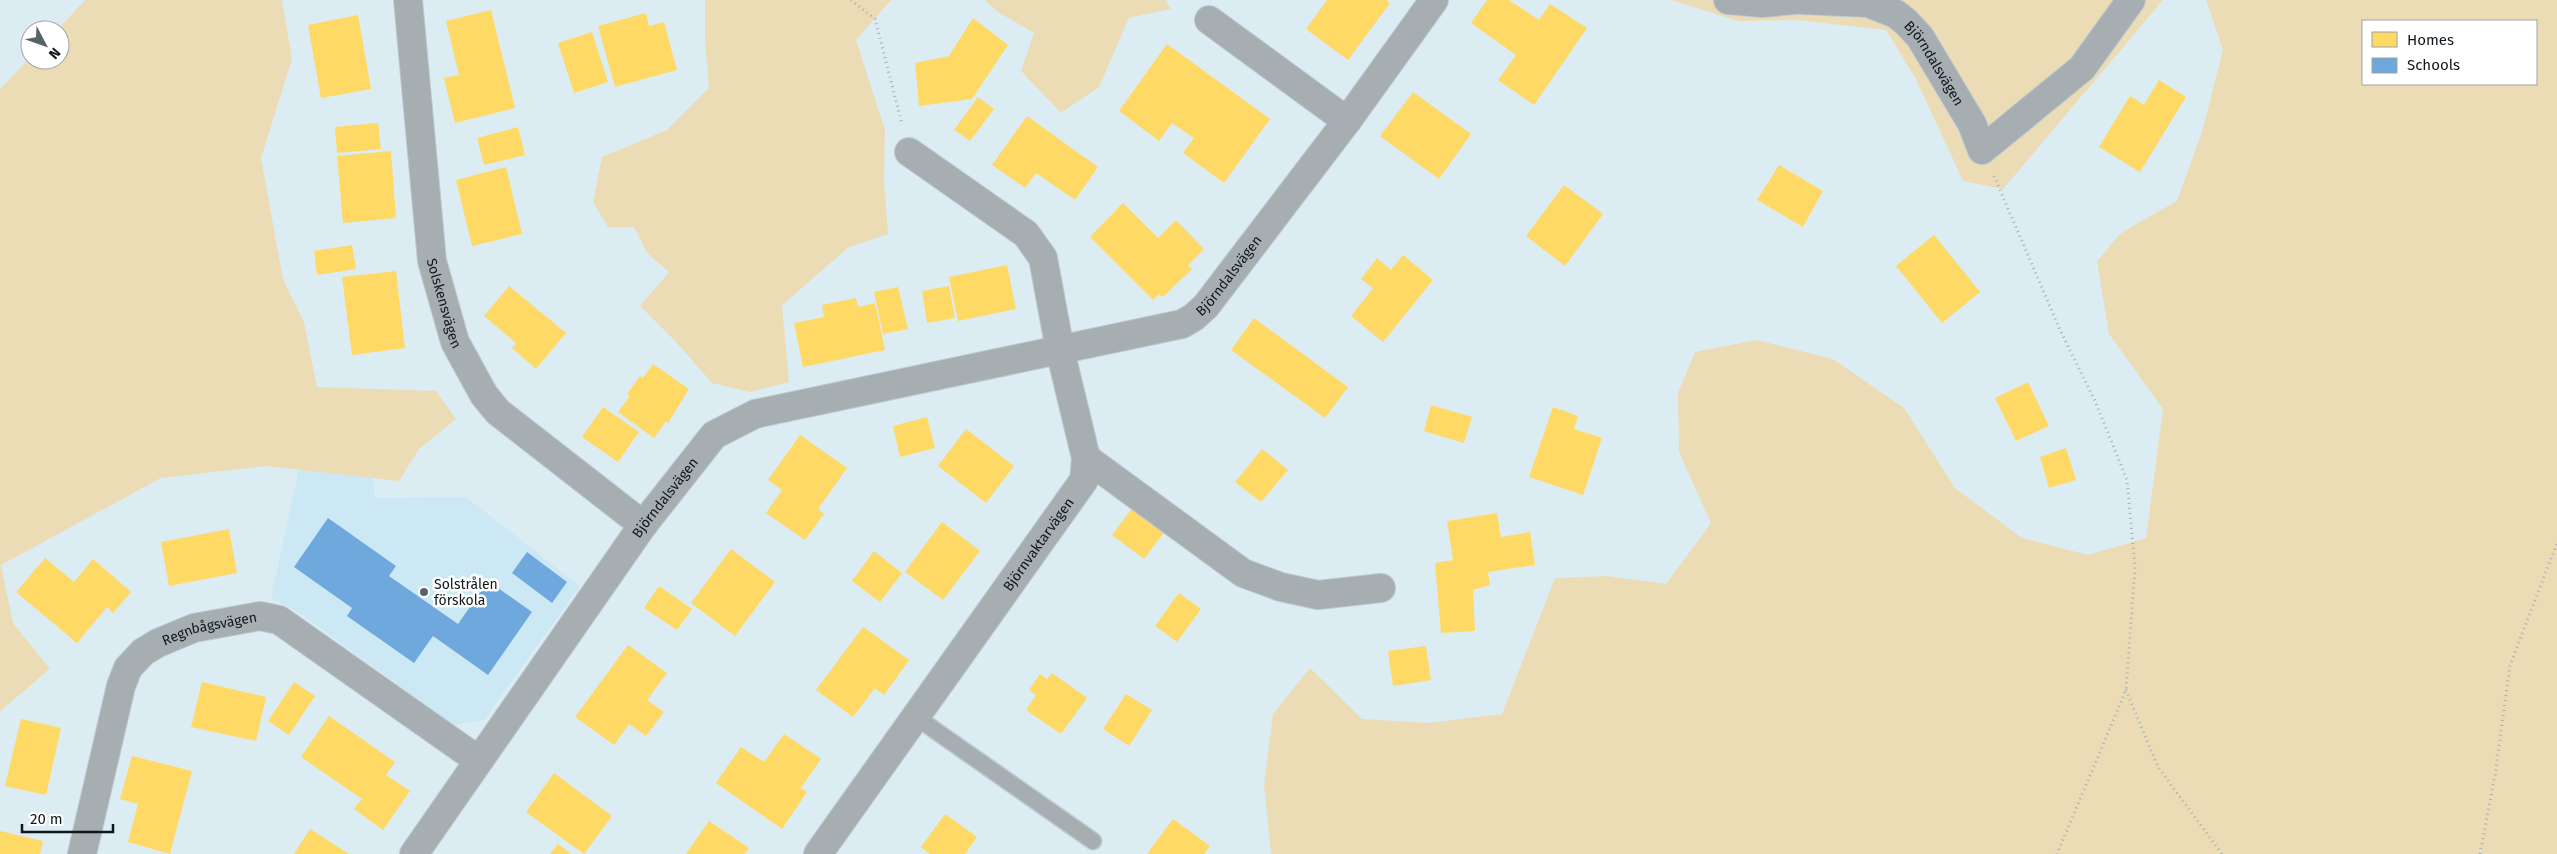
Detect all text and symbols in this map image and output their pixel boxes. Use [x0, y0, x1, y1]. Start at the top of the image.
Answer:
street label: Björndalsvägen [1901, 17, 1967, 109]
north arrow [20, 20, 70, 70]
legend [2362, 20, 2537, 85]
text: Homes [2407, 31, 2454, 49]
text: N [45, 44, 64, 62]
text: Schools [2407, 56, 2460, 74]
street label: Björndalsvägen [1192, 232, 1265, 320]
street label: Solskensvägen [423, 256, 465, 351]
street label: Björndalsvägen [628, 454, 702, 541]
street label: Björnvaktarvägen [999, 494, 1077, 594]
place label: Solstrålen förskola [434, 576, 498, 609]
marker: Solstrålen förskola [418, 586, 430, 598]
street label: Regnbågsvägen [159, 608, 258, 649]
scale bar [22, 802, 114, 834]
text: 20 m [30, 810, 63, 828]

